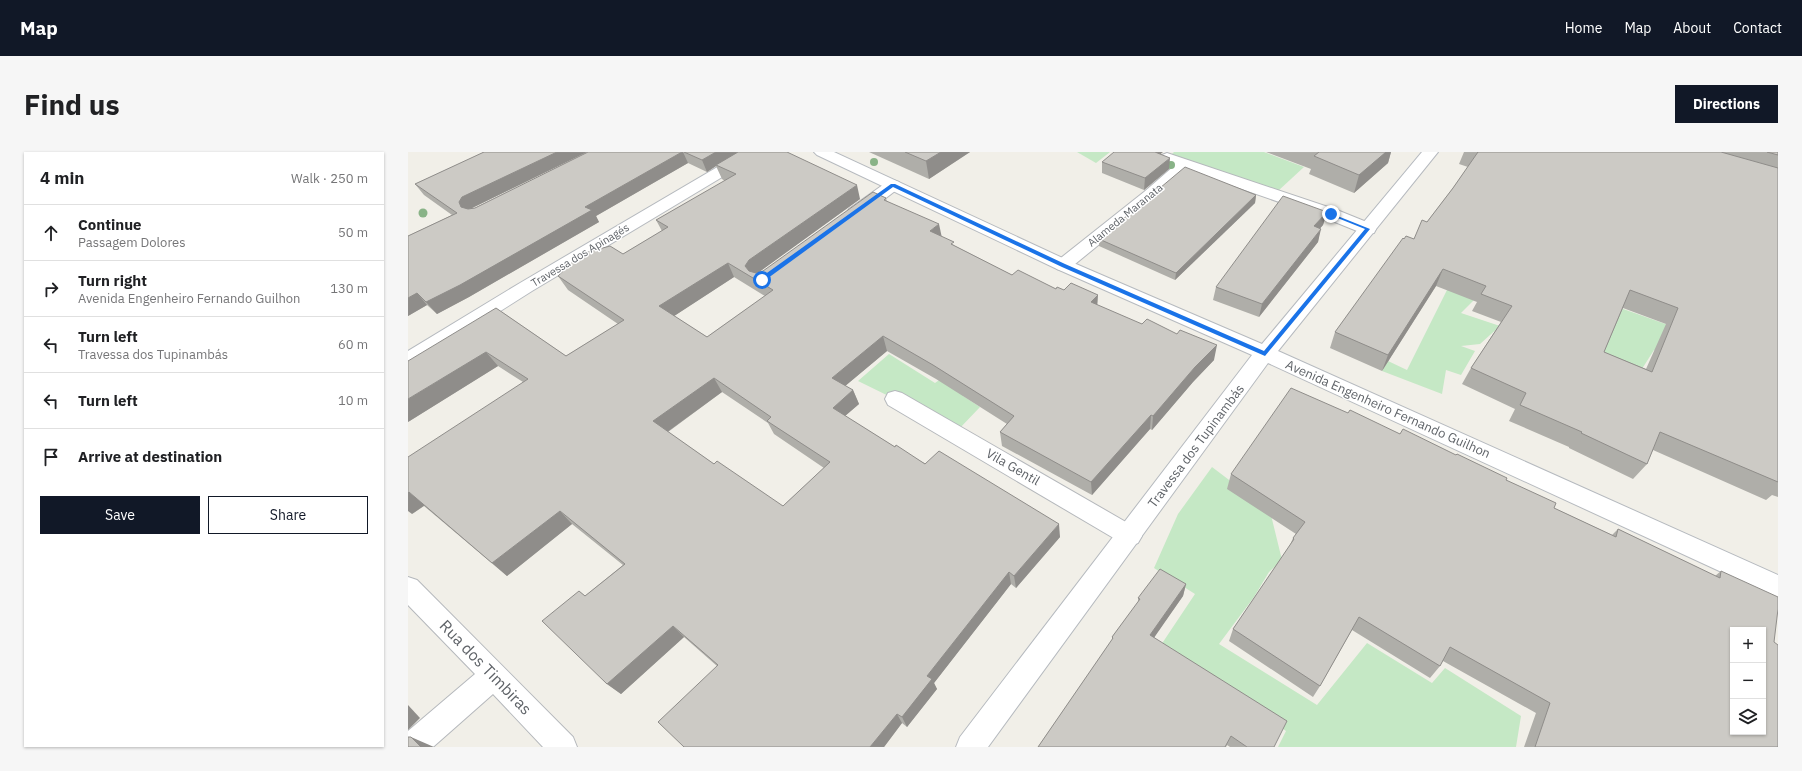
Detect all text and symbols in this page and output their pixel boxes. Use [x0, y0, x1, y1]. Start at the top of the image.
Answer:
text: Map [20, 16, 58, 40]
text: Home [1565, 19, 1602, 37]
text: Map [1624, 19, 1651, 37]
text: About [1673, 19, 1711, 37]
text: Contact [1733, 19, 1782, 37]
button: Directions [1675, 85, 1778, 123]
text: Find us [24, 86, 120, 123]
text: 4 min [40, 167, 84, 189]
text: Walk · 250 m [291, 170, 368, 187]
street label: Alameda Maranata [1084, 180, 1166, 250]
route end [1322, 205, 1340, 223]
text: Continue [78, 215, 142, 234]
street label: Travessa dos Apinagés [528, 220, 632, 290]
icon: ahead [40, 222, 62, 244]
text: 50 m [338, 224, 368, 241]
text: Passagem Dolores [78, 234, 186, 251]
text: Turn right [78, 271, 147, 290]
route start [753, 271, 771, 289]
icon: right [40, 278, 62, 300]
text: 130 m [330, 280, 368, 297]
text: Avenida Engenheiro Fernando Guilhon [78, 290, 300, 307]
text: Turn left [78, 327, 138, 346]
icon: left [40, 334, 62, 356]
text: 60 m [338, 336, 368, 353]
text: Travessa dos Tupinambás [78, 346, 228, 363]
street label: Avenida Engenheiro Fernando Guilhon [1283, 356, 1493, 462]
street label: Travessa dos Tupinambás [1144, 381, 1248, 511]
icon: left [40, 390, 62, 412]
text: Turn left [78, 391, 138, 410]
text: 10 m [338, 392, 368, 409]
street label: Vila Gentil [983, 445, 1043, 489]
icon: arrive [40, 446, 62, 468]
text: Arrive at destination [78, 447, 222, 466]
button: Save [40, 496, 200, 534]
button: Share [208, 496, 368, 534]
street label: Rua dos Timbiras [436, 615, 536, 719]
map controls [1730, 627, 1766, 735]
button: + [1730, 627, 1766, 663]
button: − [1730, 663, 1766, 699]
button: layers [1730, 699, 1766, 735]

